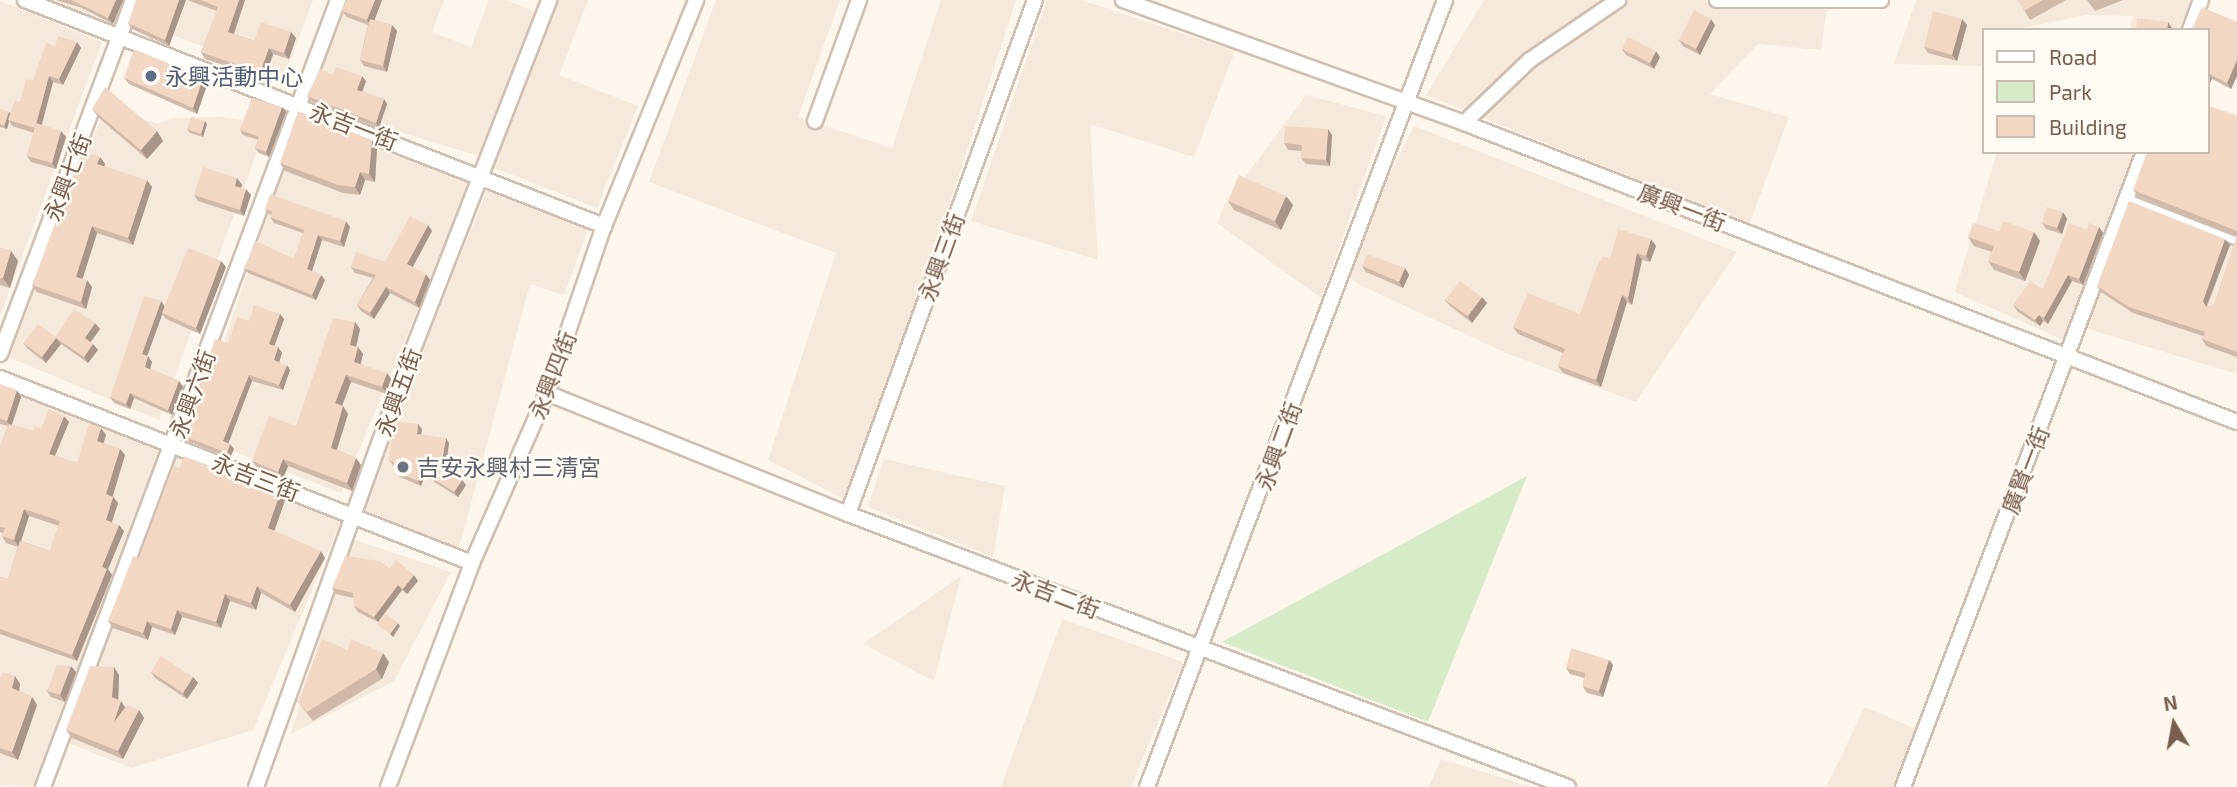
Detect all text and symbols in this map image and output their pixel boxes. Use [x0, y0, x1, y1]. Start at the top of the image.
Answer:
legend [1982, 28, 2209, 154]
text: Road [2049, 44, 2097, 69]
place label: 永興活動中心 [165, 62, 303, 90]
marker: 永興活動中心 [143, 68, 159, 84]
text: Park [2049, 79, 2092, 104]
street label: 永吉一街 [306, 97, 402, 155]
text: Building [2049, 114, 2127, 139]
street label: 永興七街 [38, 129, 96, 225]
street label: 廣興一街 [1634, 178, 1730, 236]
street label: 永興三街 [912, 209, 970, 305]
street label: 永興四街 [523, 327, 581, 423]
street label: 永興五街 [369, 344, 427, 440]
street label: 永興六街 [163, 346, 221, 442]
street label: 永興二街 [1249, 398, 1307, 494]
street label: 廣賢一街 [1996, 422, 2054, 518]
street label: 永吉三街 [208, 448, 304, 506]
place label: 吉安永興村三清宮 [417, 453, 601, 481]
marker: 吉安永興村三清宮 [395, 459, 411, 475]
street label: 永吉二街 [1008, 565, 1104, 623]
north arrow [2139, 689, 2209, 759]
text: N [2162, 690, 2179, 715]

